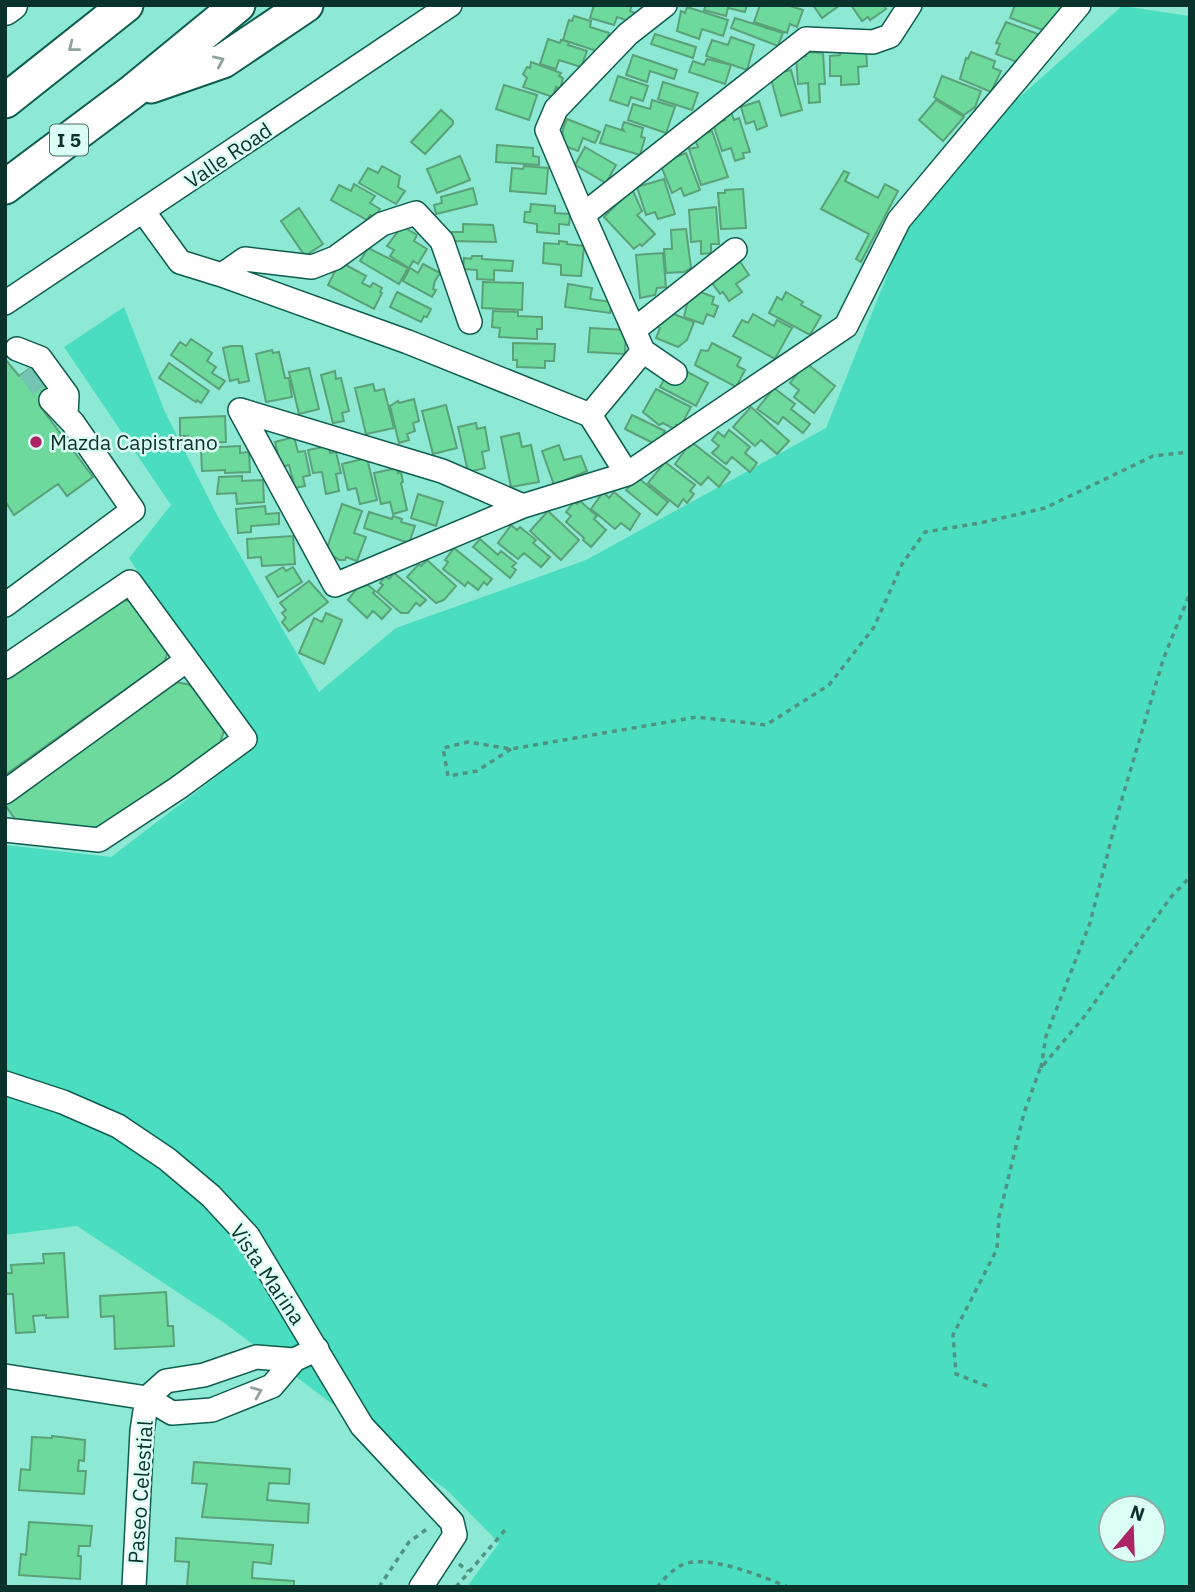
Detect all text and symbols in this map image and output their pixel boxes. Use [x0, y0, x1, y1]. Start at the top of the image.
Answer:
one-way arrow [68, 39, 80, 52]
one-way arrow [212, 55, 224, 69]
street label: Valle Road [179, 116, 277, 194]
road number: I 5 [50, 124, 88, 156]
place label: Mazda Capistrano [50, 428, 218, 456]
marker: Mazda Capistrano [28, 434, 44, 450]
street label: Vista Marina [224, 1218, 312, 1330]
one-way arrow [249, 1386, 262, 1400]
street label: Paseo Celestial [121, 1419, 159, 1565]
north arrow [1097, 1494, 1167, 1564]
text: N [1127, 1499, 1148, 1527]

